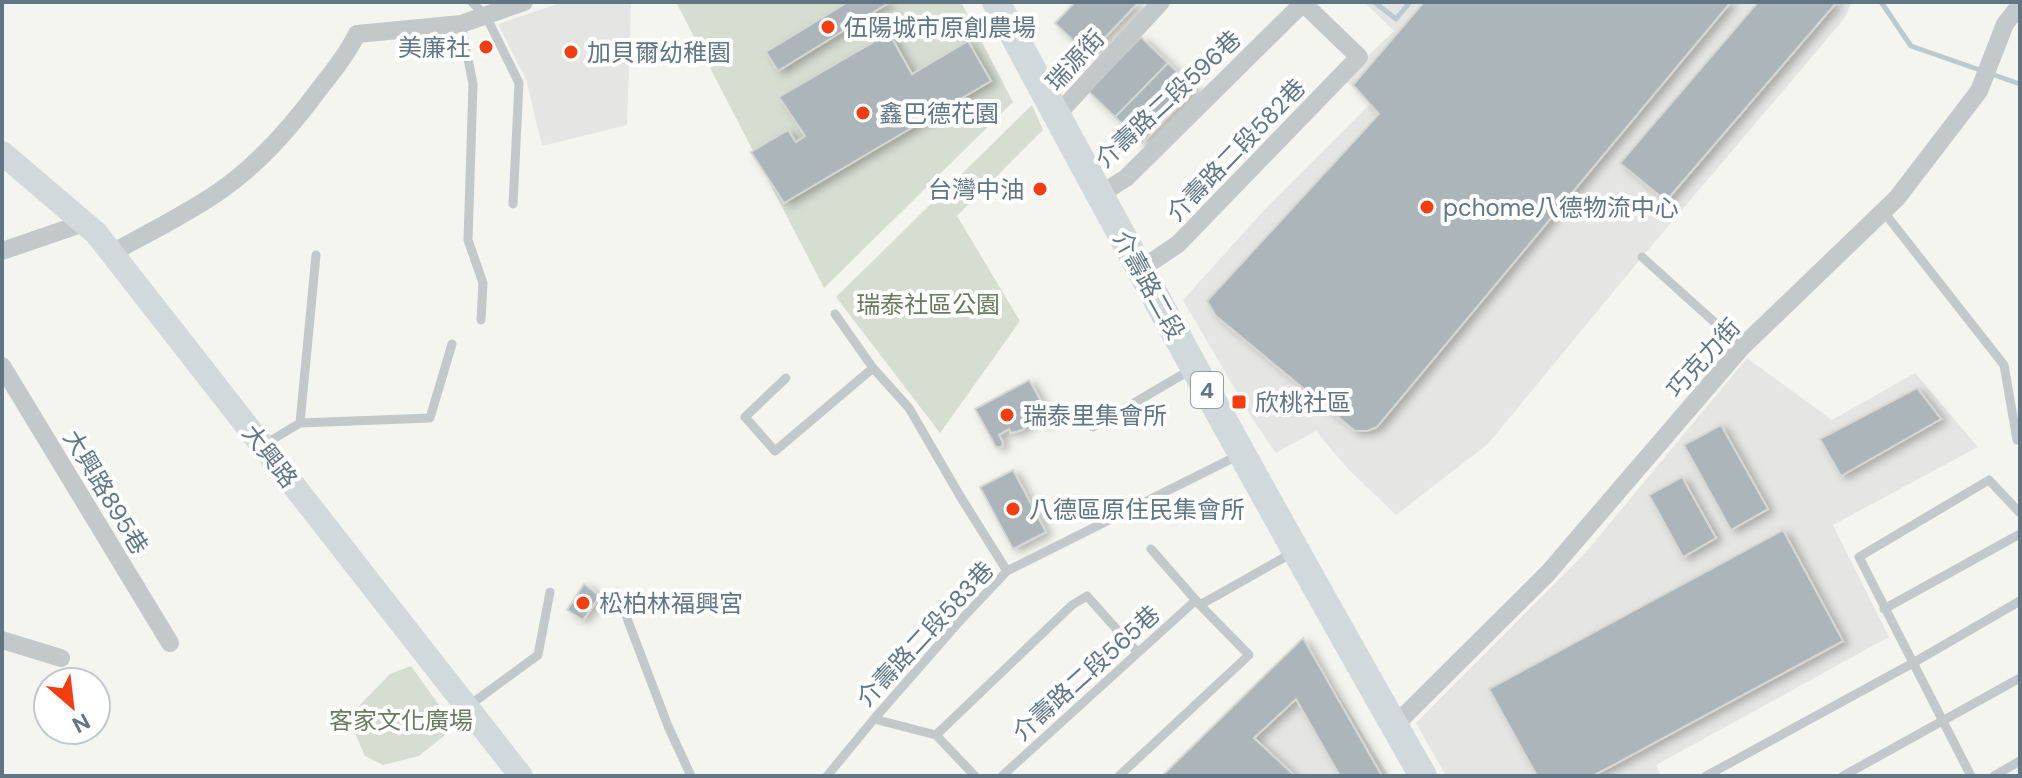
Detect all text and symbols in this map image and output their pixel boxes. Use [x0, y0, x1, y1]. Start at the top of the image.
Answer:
place label: 伍陽城市原創農場 [844, 12, 1036, 43]
marker: 伍陽城市原創農場 [819, 18, 837, 36]
street label: 瑞源街 [1039, 23, 1111, 97]
street label: 介壽路二段596巷 [1089, 24, 1247, 174]
place label: 美廉社 [398, 32, 470, 63]
place label: 加貝爾幼稚園 [587, 37, 731, 68]
marker: 美廉社 [477, 38, 495, 56]
marker: 加貝爾幼稚園 [562, 43, 580, 61]
street label: 介壽路二段582巷 [1160, 72, 1312, 228]
place label: 鑫巴德花園 [879, 98, 999, 129]
marker: 鑫巴德花園 [854, 104, 872, 122]
place label: 台灣中油 [928, 174, 1024, 205]
marker: 台灣中油 [1031, 180, 1049, 198]
place label: pchome八德物流中心 [1443, 192, 1679, 223]
marker: pchome八德物流中心 [1418, 198, 1436, 216]
street label: 介壽路二段 [1106, 225, 1192, 345]
park label: 瑞泰社區公園 [856, 289, 1000, 320]
street label: 巧克力街 [1659, 312, 1747, 404]
road number: 4 [1191, 372, 1223, 408]
place label: 欣桃社區 [1255, 387, 1351, 418]
marker: 欣桃社區 [1230, 393, 1248, 411]
place label: 瑞泰里集會所 [1023, 400, 1167, 431]
marker: 瑞泰里集會所 [998, 406, 1016, 424]
street label: 大興路 [236, 418, 304, 494]
street label: 大興路895巷 [57, 424, 155, 560]
place label: 八德區原住民集會所 [1029, 494, 1245, 525]
marker: 八德區原住民集會所 [1004, 500, 1022, 518]
street label: 介壽路二段583巷 [850, 555, 1000, 713]
place label: 松柏林福興宮 [599, 588, 743, 619]
marker: 松柏林福興宮 [574, 594, 592, 612]
street label: 介壽路二段565巷 [1006, 599, 1166, 747]
north arrow [32, 666, 112, 746]
park label: 客家文化廣場 [329, 705, 473, 736]
text: N [67, 707, 95, 740]

